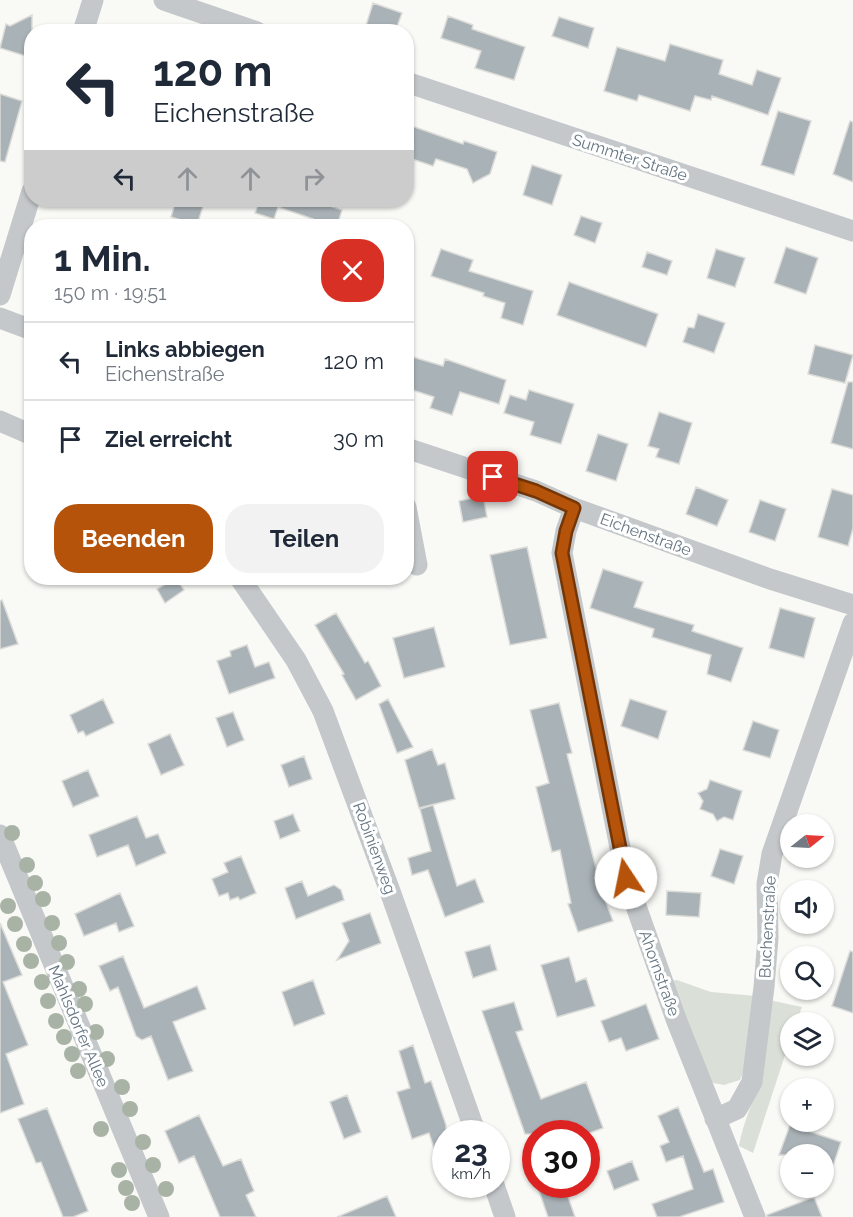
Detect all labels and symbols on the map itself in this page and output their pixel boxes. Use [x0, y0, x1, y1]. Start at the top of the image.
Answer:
street label: Summter Straße [570, 130, 690, 185]
pin [467, 451, 518, 502]
street label: Eichenstraße [598, 509, 694, 560]
street label: Robinienweg [349, 800, 400, 897]
north arrow [780, 814, 834, 868]
position arrow [594, 846, 658, 910]
street label: Buchenstraße [755, 875, 780, 979]
street label: Ahornstraße [635, 928, 684, 1019]
street label: Mahlsdorfer Allee [44, 962, 113, 1090]
speed limit sign: 30 [522, 1120, 600, 1198]

